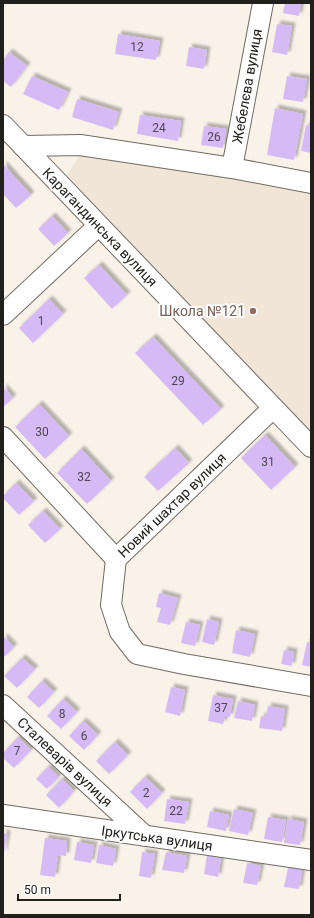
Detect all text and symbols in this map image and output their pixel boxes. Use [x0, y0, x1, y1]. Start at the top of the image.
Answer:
street label: Жебелєва вулиця [229, 27, 265, 145]
house number: 12 [130, 40, 144, 54]
house number: 24 [152, 121, 166, 135]
house number: 26 [207, 130, 221, 144]
street label: Карагандинська вулиця [39, 164, 161, 290]
place label: Школа №121 [159, 303, 245, 319]
marker: Школа №121 [248, 306, 258, 316]
house number: 1 [38, 314, 44, 328]
house number: 29 [171, 374, 185, 388]
house number: 30 [35, 425, 49, 439]
street label: Новий шахтар вулиця [115, 449, 229, 561]
house number: 31 [261, 455, 275, 469]
house number: 32 [77, 470, 91, 484]
house number: 37 [214, 701, 228, 715]
house number: 8 [59, 707, 66, 721]
street label: Сталеварів вулиця [14, 714, 116, 810]
house number: 6 [81, 729, 88, 743]
house number: 7 [14, 744, 21, 758]
house number: 2 [143, 786, 150, 800]
house number: 22 [169, 804, 183, 818]
street label: Іркутська вулиця [100, 822, 214, 854]
scale bar [18, 876, 120, 902]
text: 50 m [24, 883, 51, 897]

